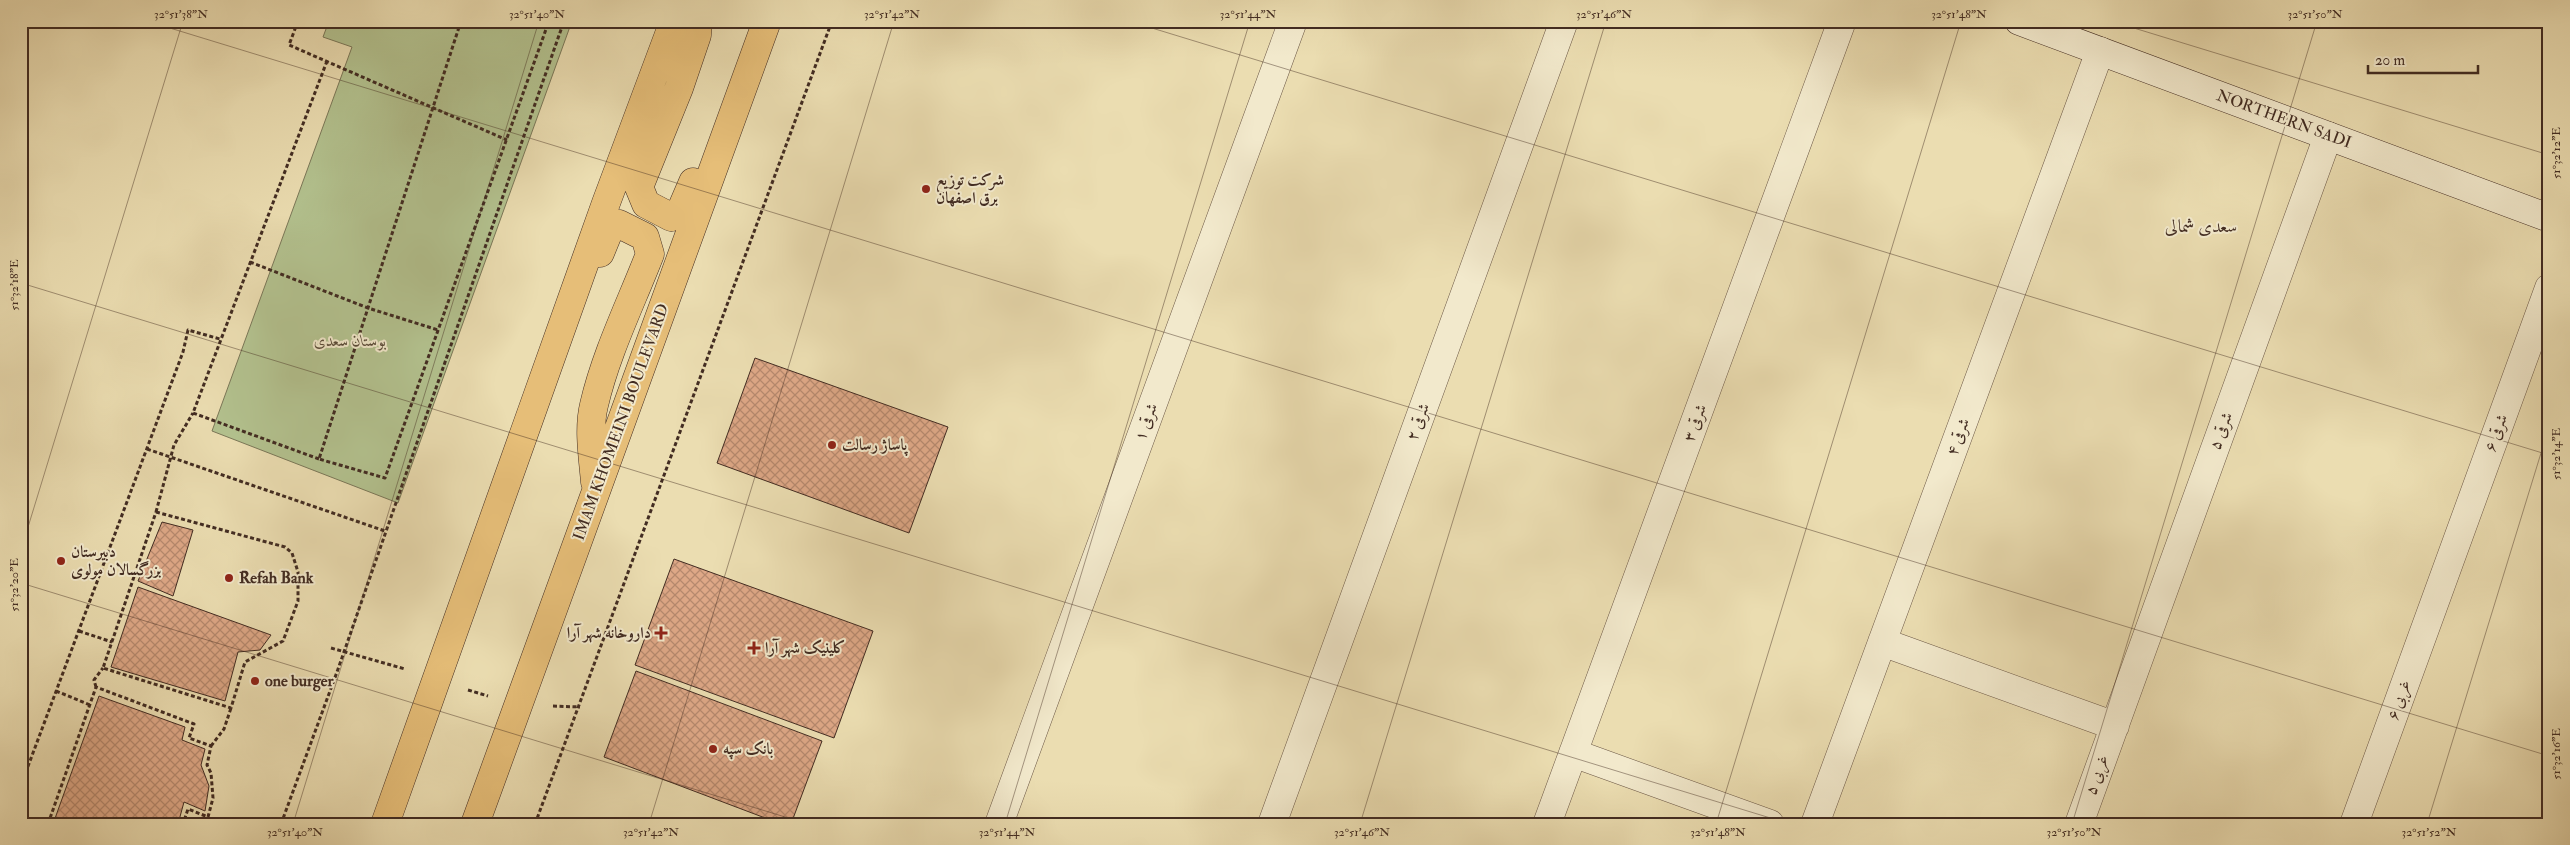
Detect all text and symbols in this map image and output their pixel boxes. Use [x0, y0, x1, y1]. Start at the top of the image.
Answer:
text: 32°51'38"N [154, 7, 208, 22]
text: 32°51'40"N [509, 7, 565, 22]
text: 32°51'42"N [864, 7, 920, 22]
text: 32°51'44"N [1220, 7, 1276, 22]
text: 32°51'46"N [1576, 7, 1632, 22]
text: 32°51'48"N [1931, 7, 1987, 22]
text: 32°51'50"N [2288, 7, 2343, 22]
scale bar [2368, 42, 2478, 74]
text: 20 m [2375, 51, 2405, 70]
street label: NORTHERN SADI [2214, 85, 2354, 153]
text: 51°32'12"E [2549, 127, 2564, 179]
place label: شرکت توزیع برق اصفهان [936, 170, 1004, 208]
marker: شرکت توزیع برق اصفهان [920, 183, 932, 195]
district label: سعدی شمالی [2165, 215, 2237, 238]
text: 51°32'18"E [7, 259, 22, 311]
street label: IMAM KHOMEINI BOULEVARD [569, 301, 673, 543]
park label: بوستان سعدی [314, 331, 386, 351]
street label: ۱ شرقی [1130, 400, 1162, 444]
street label: ۲ شرقی [1402, 400, 1434, 444]
street label: ۳ شرقی [1679, 401, 1711, 445]
street label: ۵ شرقی [2205, 409, 2237, 453]
street label: ۶ شرقی [2480, 411, 2512, 455]
street label: ۴ شرقی [1942, 415, 1974, 459]
text: 51°32'14"E [2549, 428, 2564, 480]
place label: پاساژ رسالت [842, 435, 908, 457]
marker: پاساژ رسالت [826, 439, 838, 451]
place label: دبیرستان بزرگسالان مولوی [71, 542, 161, 580]
marker: دبیرستان بزرگسالان مولوی [55, 555, 67, 567]
text: 51°32'20"E [7, 558, 22, 612]
place label: Refah Bank [239, 568, 314, 588]
marker: Refah Bank [223, 572, 235, 584]
place label: داروخانه شهر آرا [567, 623, 651, 643]
marker: داروخانه شهر آرا [655, 627, 667, 639]
place label: کلینیک شهر آرا [765, 638, 846, 658]
marker: کلینیک شهر آرا [747, 641, 761, 655]
place label: one burger [265, 671, 335, 692]
marker: one burger [249, 675, 261, 687]
street label: ۶ غربی [2383, 677, 2416, 723]
text: 51°32'16"E [2549, 728, 2564, 780]
place label: بانک سپه [723, 739, 773, 760]
marker: بانک سپه [707, 743, 719, 755]
street label: ۵ غربی [2081, 752, 2114, 798]
text: 32°51'40"N [267, 825, 323, 840]
text: 32°51'42"N [623, 825, 679, 840]
text: 32°51'44"N [979, 825, 1035, 840]
text: 32°51'46"N [1334, 825, 1390, 840]
text: 32°51'48"N [1690, 825, 1746, 840]
text: 32°51'50"N [2047, 825, 2102, 840]
text: 32°51'52"N [2402, 825, 2457, 840]

